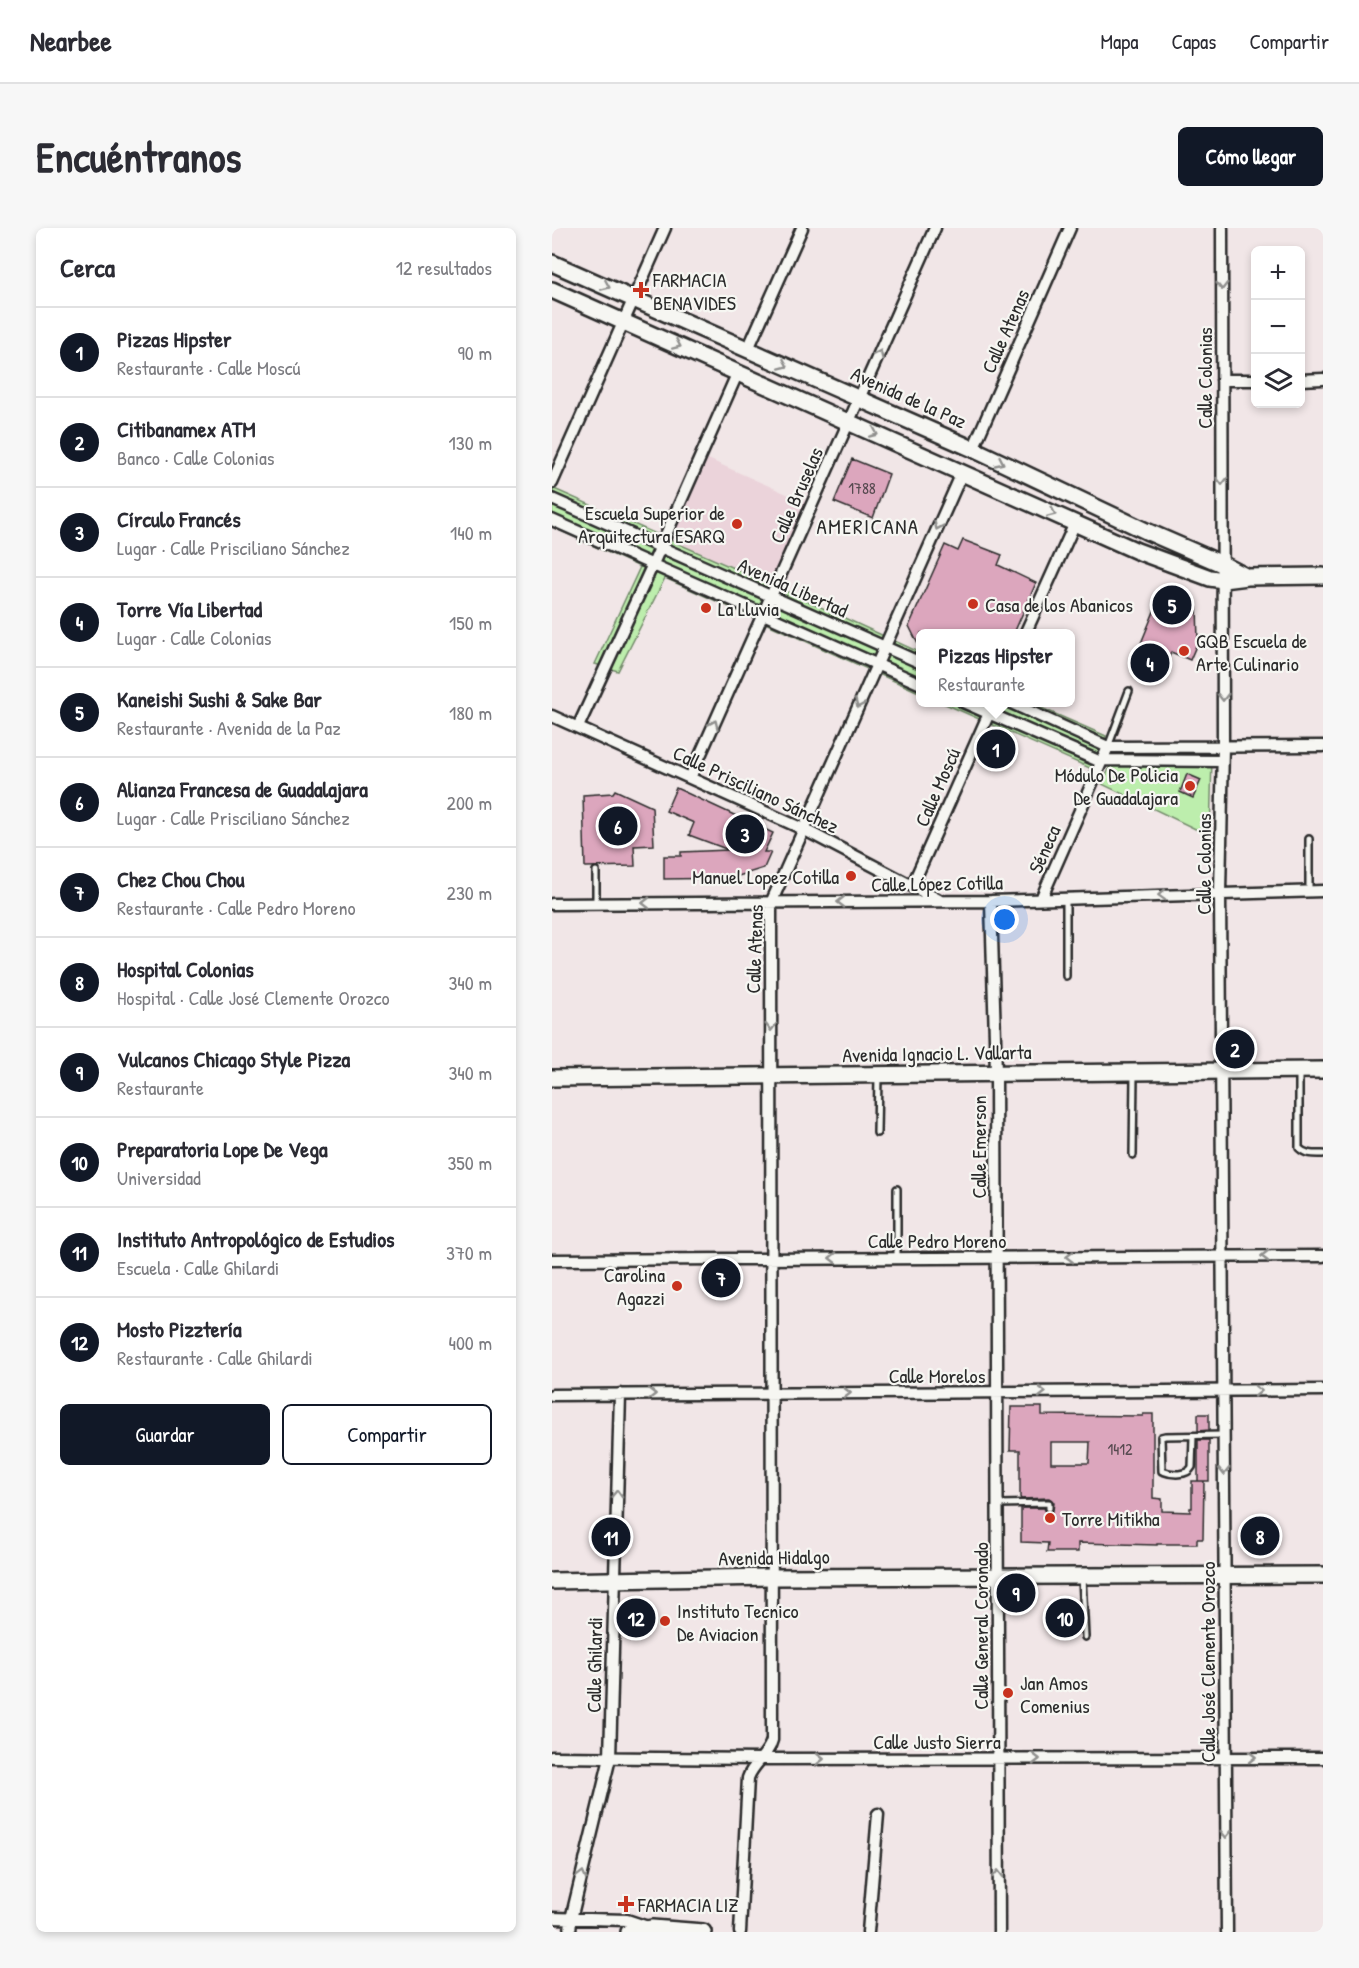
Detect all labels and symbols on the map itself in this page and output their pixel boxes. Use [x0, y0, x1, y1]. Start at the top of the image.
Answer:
place label: FARMACIA BENAVIDES [652, 266, 736, 316]
one-way arrow [599, 279, 610, 291]
one-way arrow [1216, 282, 1228, 291]
marker: FARMACIA BENAVIDES [634, 283, 648, 297]
street label: Calle Atenas [975, 285, 1036, 377]
street label: Calle Colonias [1191, 327, 1218, 429]
one-way arrow [671, 338, 682, 350]
one-way arrow [872, 350, 884, 361]
one-way arrow [778, 357, 789, 369]
street label: Avenida de la Paz [847, 360, 971, 435]
one-way arrow [868, 426, 879, 438]
street label: Calle Bruselas [763, 442, 829, 547]
one-way arrow [994, 454, 1005, 466]
house number: 1788 [848, 477, 876, 499]
one-way arrow [1216, 477, 1228, 486]
place label: Escuela Superior de Arquitectura ESARQ [578, 499, 725, 549]
one-way arrow [1046, 506, 1057, 518]
district label: AMERICANA [816, 512, 920, 541]
marker: Escuela Superior de Arquitectura ESARQ [730, 517, 744, 531]
one-way arrow [933, 520, 945, 531]
street label: Avenida Libertad [734, 551, 852, 623]
pin: 5 [1152, 582, 1192, 628]
place label: Casa de los Abanicos [985, 591, 1133, 618]
place label: La Lluvia [718, 595, 779, 622]
marker: Casa de los Abanicos [966, 597, 980, 611]
marker: La Lluvia [699, 601, 713, 615]
place label: GQB Escuela de Arte Culinario [1196, 627, 1307, 677]
pin: 4 [1130, 640, 1170, 686]
marker: GQB Escuela de Arte Culinario [1177, 644, 1191, 658]
one-way arrow [1217, 693, 1229, 702]
one-way arrow [854, 698, 866, 709]
one-way arrow [707, 720, 719, 731]
pin: 1 [976, 726, 1016, 772]
street label: Calle Prisciliano Sánchez [669, 739, 844, 839]
street label: Calle Moscú [908, 743, 966, 831]
place label: Módulo De Policia De Guadalajara [1055, 761, 1178, 811]
marker: Módulo De Policia De Guadalajara [1183, 779, 1197, 793]
pin: 6 [598, 804, 638, 848]
pin: 3 [726, 812, 764, 856]
street label: Calle Colonias [1190, 813, 1217, 915]
street label: Séneca [1022, 821, 1067, 877]
place label: Manuel Lopez Cotilla [692, 863, 839, 890]
street label: Calle López Cotilla [871, 868, 1003, 898]
marker: Manuel Lopez Cotilla [844, 869, 858, 883]
one-way arrow [1157, 889, 1166, 901]
one-way arrow [836, 896, 845, 908]
one-way arrow [641, 897, 650, 910]
street label: Calle Atenas [739, 904, 769, 994]
your location [990, 905, 1019, 934]
one-way arrow [765, 1023, 777, 1032]
pin: 2 [1216, 1026, 1254, 1072]
street label: Avenida Ignacio L. Vallarta [842, 1038, 1032, 1068]
street label: Calle Emerson [965, 1096, 992, 1198]
street label: Calle Pedro Moreno [868, 1227, 1006, 1254]
one-way arrow [1260, 1250, 1269, 1262]
one-way arrow [1065, 1251, 1074, 1263]
one-way arrow [828, 1252, 837, 1264]
pin: 7 [702, 1256, 740, 1300]
place label: Carolina Agazzi [604, 1261, 665, 1311]
marker: Carolina Agazzi [670, 1279, 684, 1293]
street label: Calle Morelos [889, 1362, 986, 1389]
one-way arrow [1254, 1385, 1263, 1397]
one-way arrow [1038, 1386, 1047, 1398]
one-way arrow [843, 1387, 852, 1399]
one-way arrow [648, 1388, 657, 1400]
house number: 1412 [1107, 1438, 1133, 1460]
one-way arrow [1218, 1466, 1230, 1475]
one-way arrow [611, 1490, 623, 1499]
place label: Torre Mitikha [1062, 1505, 1160, 1532]
marker: Torre Mitikha [1043, 1511, 1057, 1525]
pin: 11 [592, 1514, 630, 1560]
pin: 8 [1240, 1514, 1280, 1558]
street label: Calle General Coronado [967, 1542, 994, 1710]
street label: Avenida Hidalgo [718, 1543, 830, 1571]
street label: Calle José Clemente Orozco [1194, 1561, 1221, 1763]
pin: 9 [996, 1570, 1036, 1616]
pin: 12 [616, 1596, 656, 1640]
pin: 10 [1046, 1596, 1084, 1640]
place label: Instituto Tecnico De Aviacion [677, 1597, 799, 1647]
marker: Instituto Tecnico De Aviacion [658, 1614, 672, 1628]
street label: Calle Ghilardi [580, 1617, 608, 1713]
place label: Jan Amos Comenius [1020, 1669, 1090, 1719]
marker: Jan Amos Comenius [1001, 1686, 1015, 1700]
street label: Calle Justo Sierra [873, 1728, 1001, 1755]
one-way arrow [1247, 1751, 1256, 1763]
one-way arrow [815, 1753, 824, 1765]
one-way arrow [1031, 1753, 1040, 1765]
one-way arrow [1220, 1829, 1232, 1838]
one-way arrow [992, 1869, 1004, 1878]
one-way arrow [574, 1870, 587, 1880]
place label: FARMACIA LIZ [637, 1891, 738, 1918]
marker: FARMACIA LIZ [619, 1897, 633, 1911]

